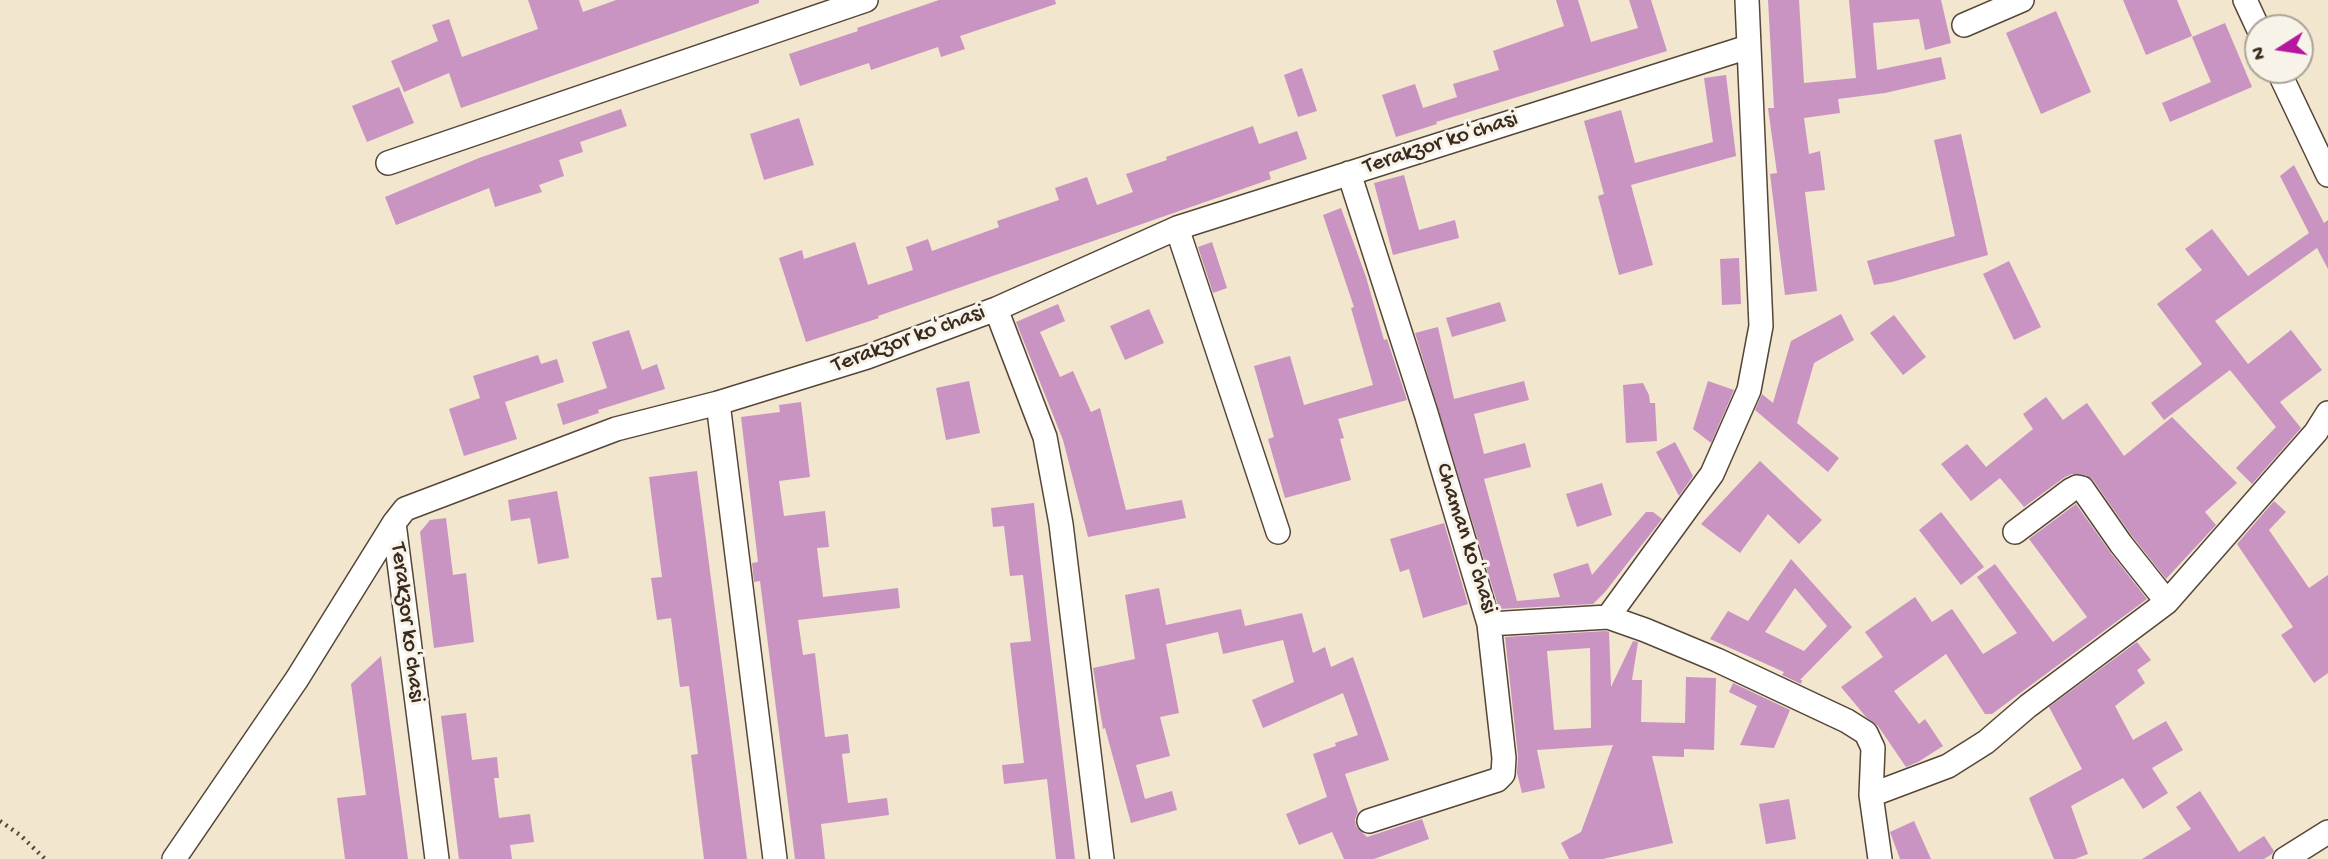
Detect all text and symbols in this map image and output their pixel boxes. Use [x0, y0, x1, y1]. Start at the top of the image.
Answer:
north arrow [2244, 14, 2314, 84]
text: N [2247, 45, 2272, 62]
street label: Terakzor koʻchasi [1360, 106, 1522, 182]
street label: Terakzor koʻchasi [829, 299, 989, 381]
street label: Chaman koʻchasi [1428, 460, 1502, 618]
street label: Terakzor koʻchasi [382, 541, 430, 705]

